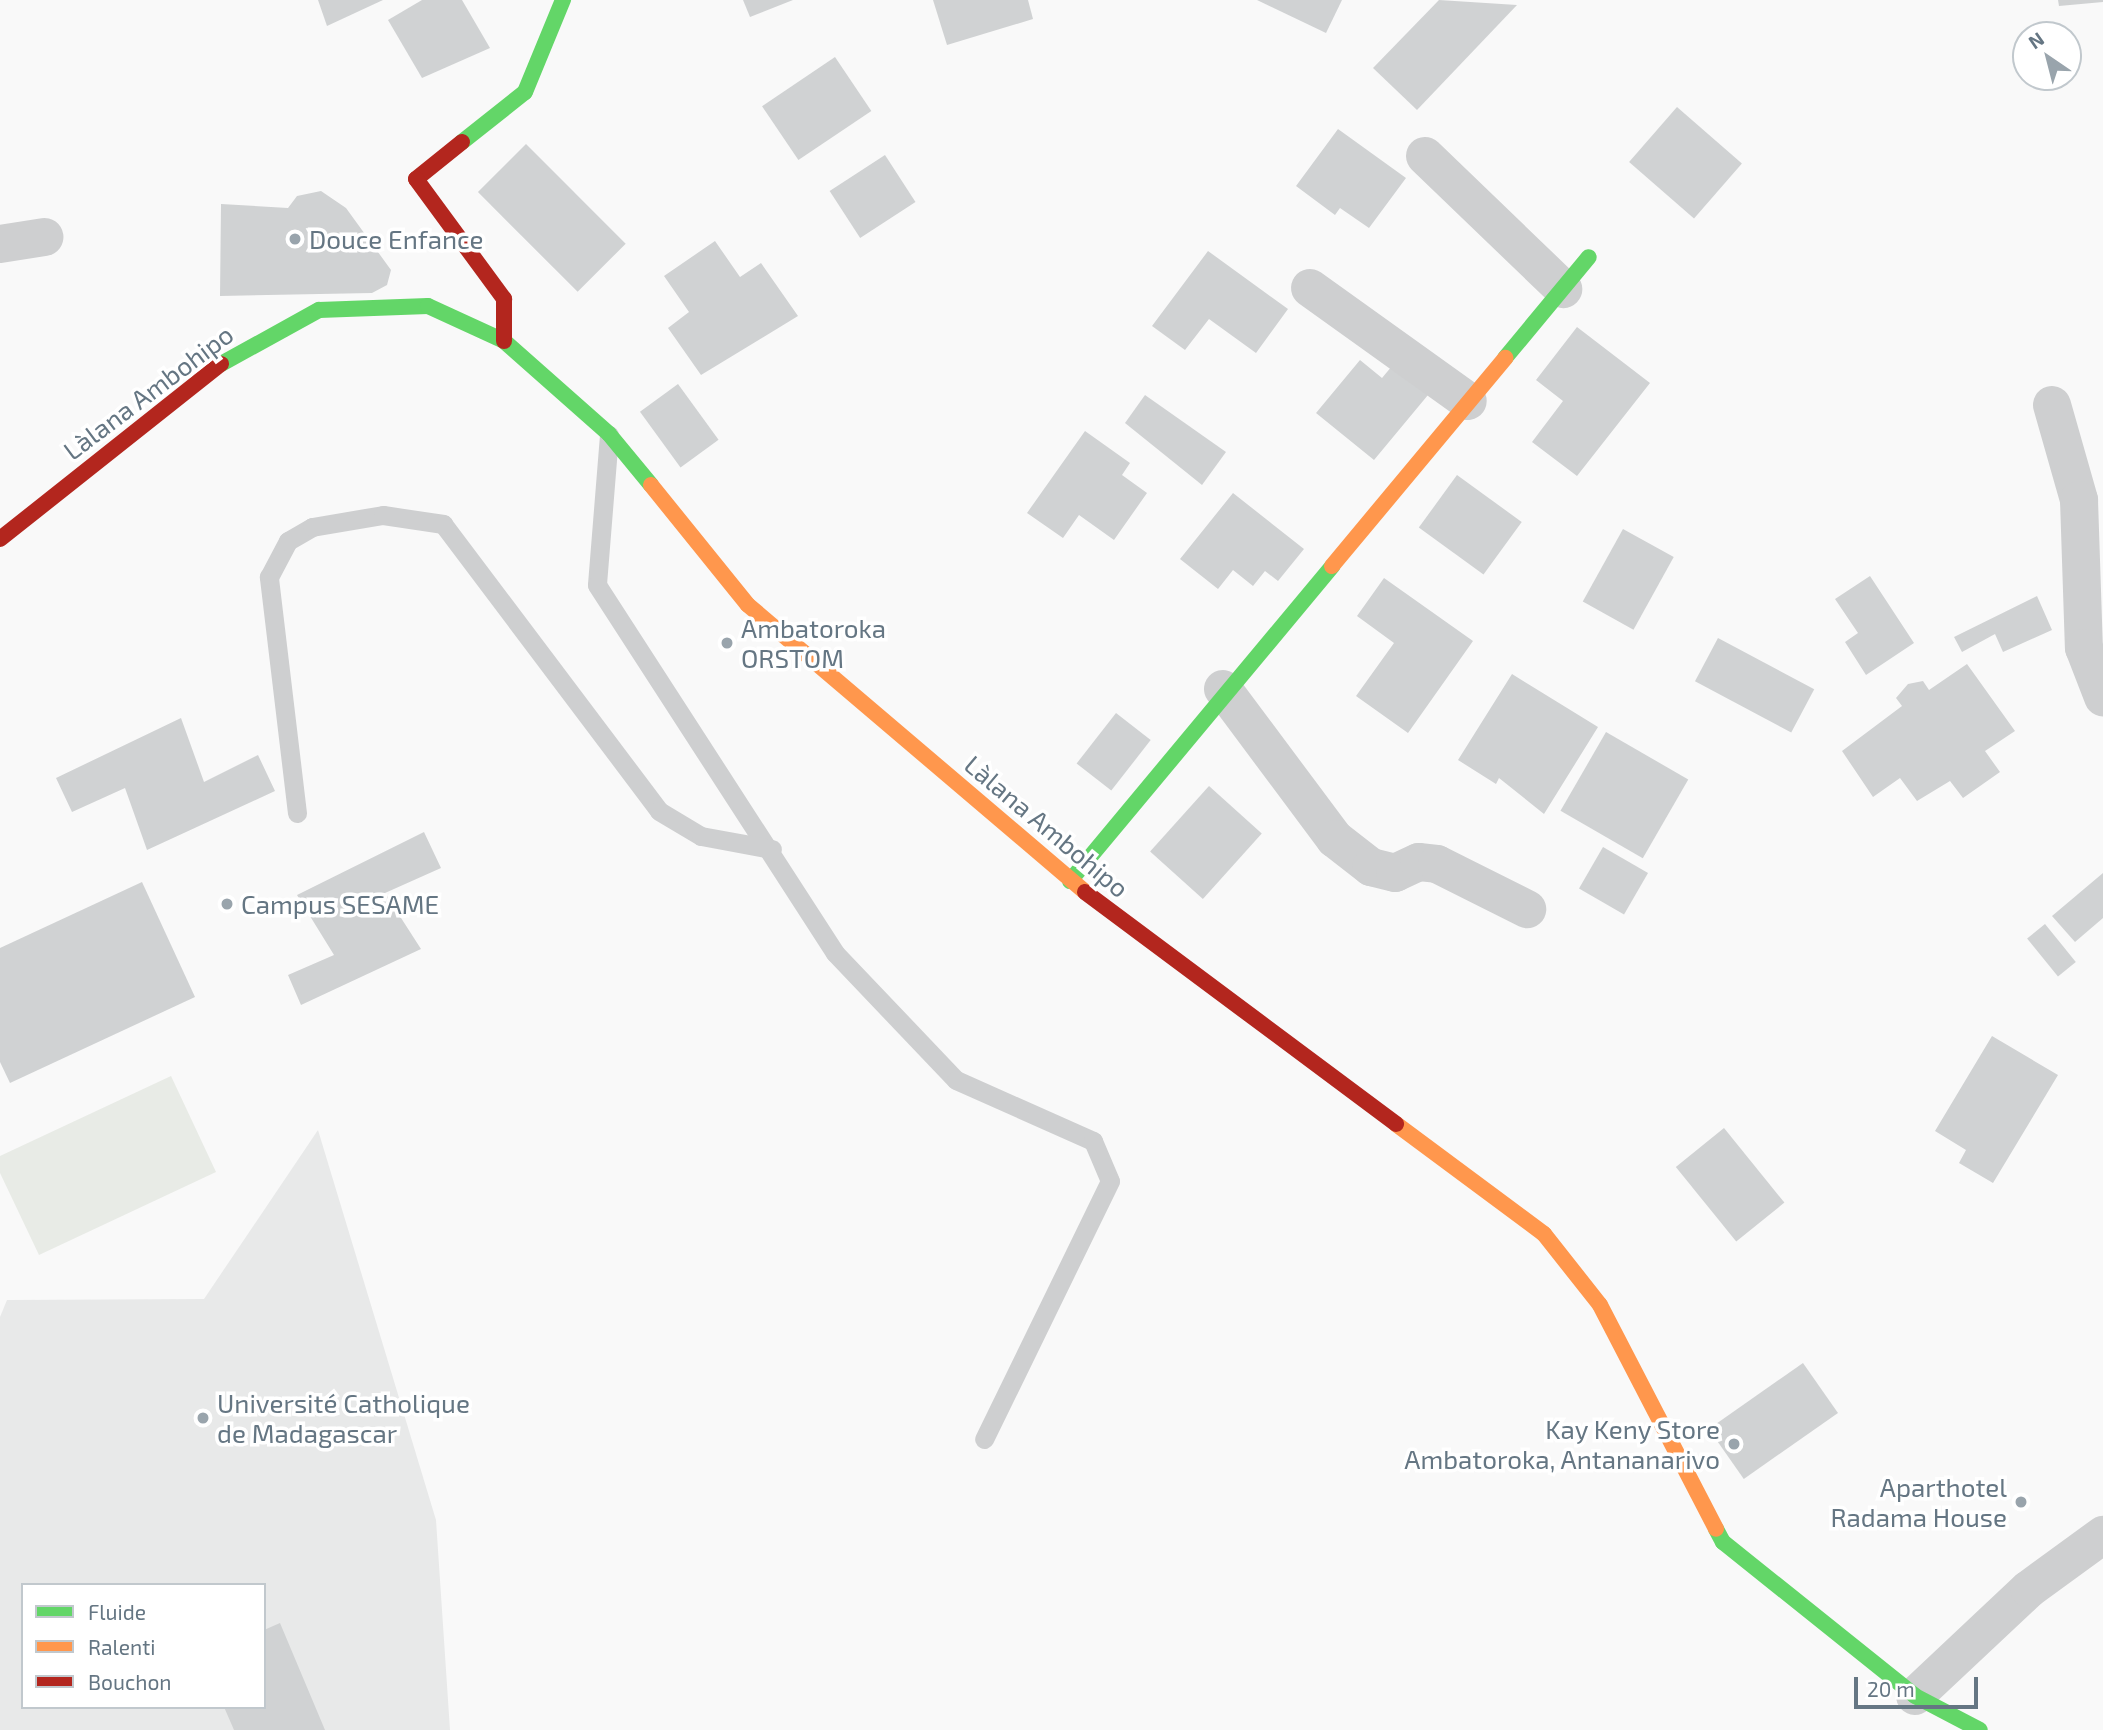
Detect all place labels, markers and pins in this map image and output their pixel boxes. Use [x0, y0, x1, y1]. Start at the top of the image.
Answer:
place label: Douce Enfance [309, 223, 484, 255]
marker: Douce Enfance [287, 231, 303, 247]
place label: Ambatoroka ORSTOM [741, 612, 886, 674]
marker: Ambatoroka ORSTOM [719, 635, 735, 651]
place label: Campus SESAME [241, 888, 439, 920]
marker: Campus SESAME [219, 896, 235, 912]
place label: Université Catholique de Madagascar [217, 1387, 470, 1448]
marker: Université Catholique de Madagascar [195, 1410, 211, 1426]
place label: Kay Keny Store Ambatoroka, Antananarivo [1404, 1413, 1720, 1474]
marker: Kay Keny Store Ambatoroka, Antananarivo [1726, 1436, 1742, 1452]
place label: Aparthotel Radama House [1831, 1471, 2007, 1532]
marker: Aparthotel Radama House [2013, 1494, 2029, 1510]

